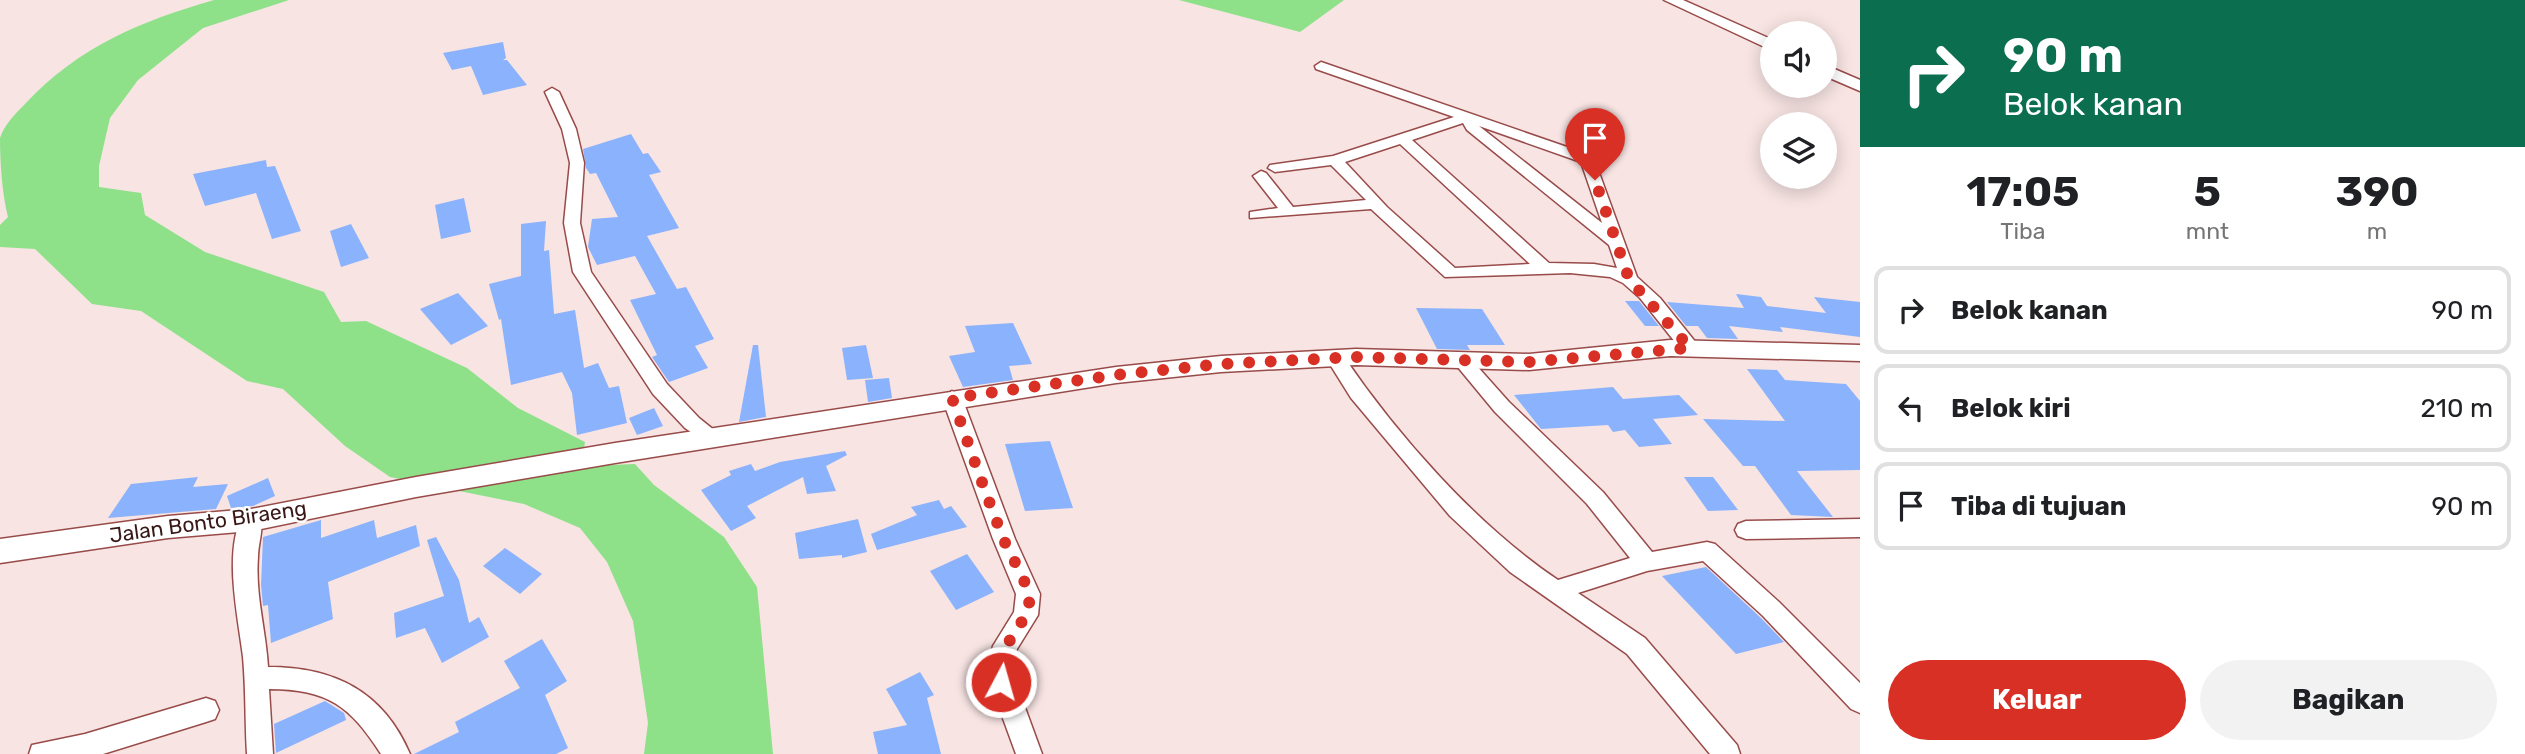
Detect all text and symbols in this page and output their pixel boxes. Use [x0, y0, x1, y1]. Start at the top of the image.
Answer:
map controls [1760, 21, 1837, 189]
button: sound [1760, 21, 1837, 98]
text: 90 m [2003, 26, 2123, 84]
icon: right [1888, 28, 1979, 119]
text: Belok kanan [2003, 85, 2183, 123]
pin [1565, 108, 1625, 180]
button: layers [1760, 112, 1837, 189]
icon: arrive [1576, 119, 1614, 157]
text: 17:05 [1966, 167, 2079, 217]
text: 5 [2194, 167, 2221, 217]
text: 390 [2335, 167, 2419, 217]
text: Tiba [2000, 217, 2045, 245]
text: mnt [2186, 217, 2229, 245]
text: m [2367, 217, 2387, 245]
icon: right [1892, 291, 1930, 329]
text: Belok kanan [1951, 295, 2108, 326]
text: 90 m [2432, 295, 2493, 326]
icon: left [1892, 389, 1930, 427]
text: Belok kiri [1951, 393, 2071, 424]
text: 210 m [2421, 393, 2493, 424]
icon: arrive [1892, 487, 1930, 525]
text: Tiba di tujuan [1951, 491, 2126, 522]
text: 90 m [2432, 491, 2493, 522]
street label: Jalan Bonto Biraeng [108, 495, 308, 548]
position arrow [964, 645, 1038, 719]
button: Keluar [1888, 660, 2186, 740]
button: Bagikan [2200, 660, 2497, 740]

